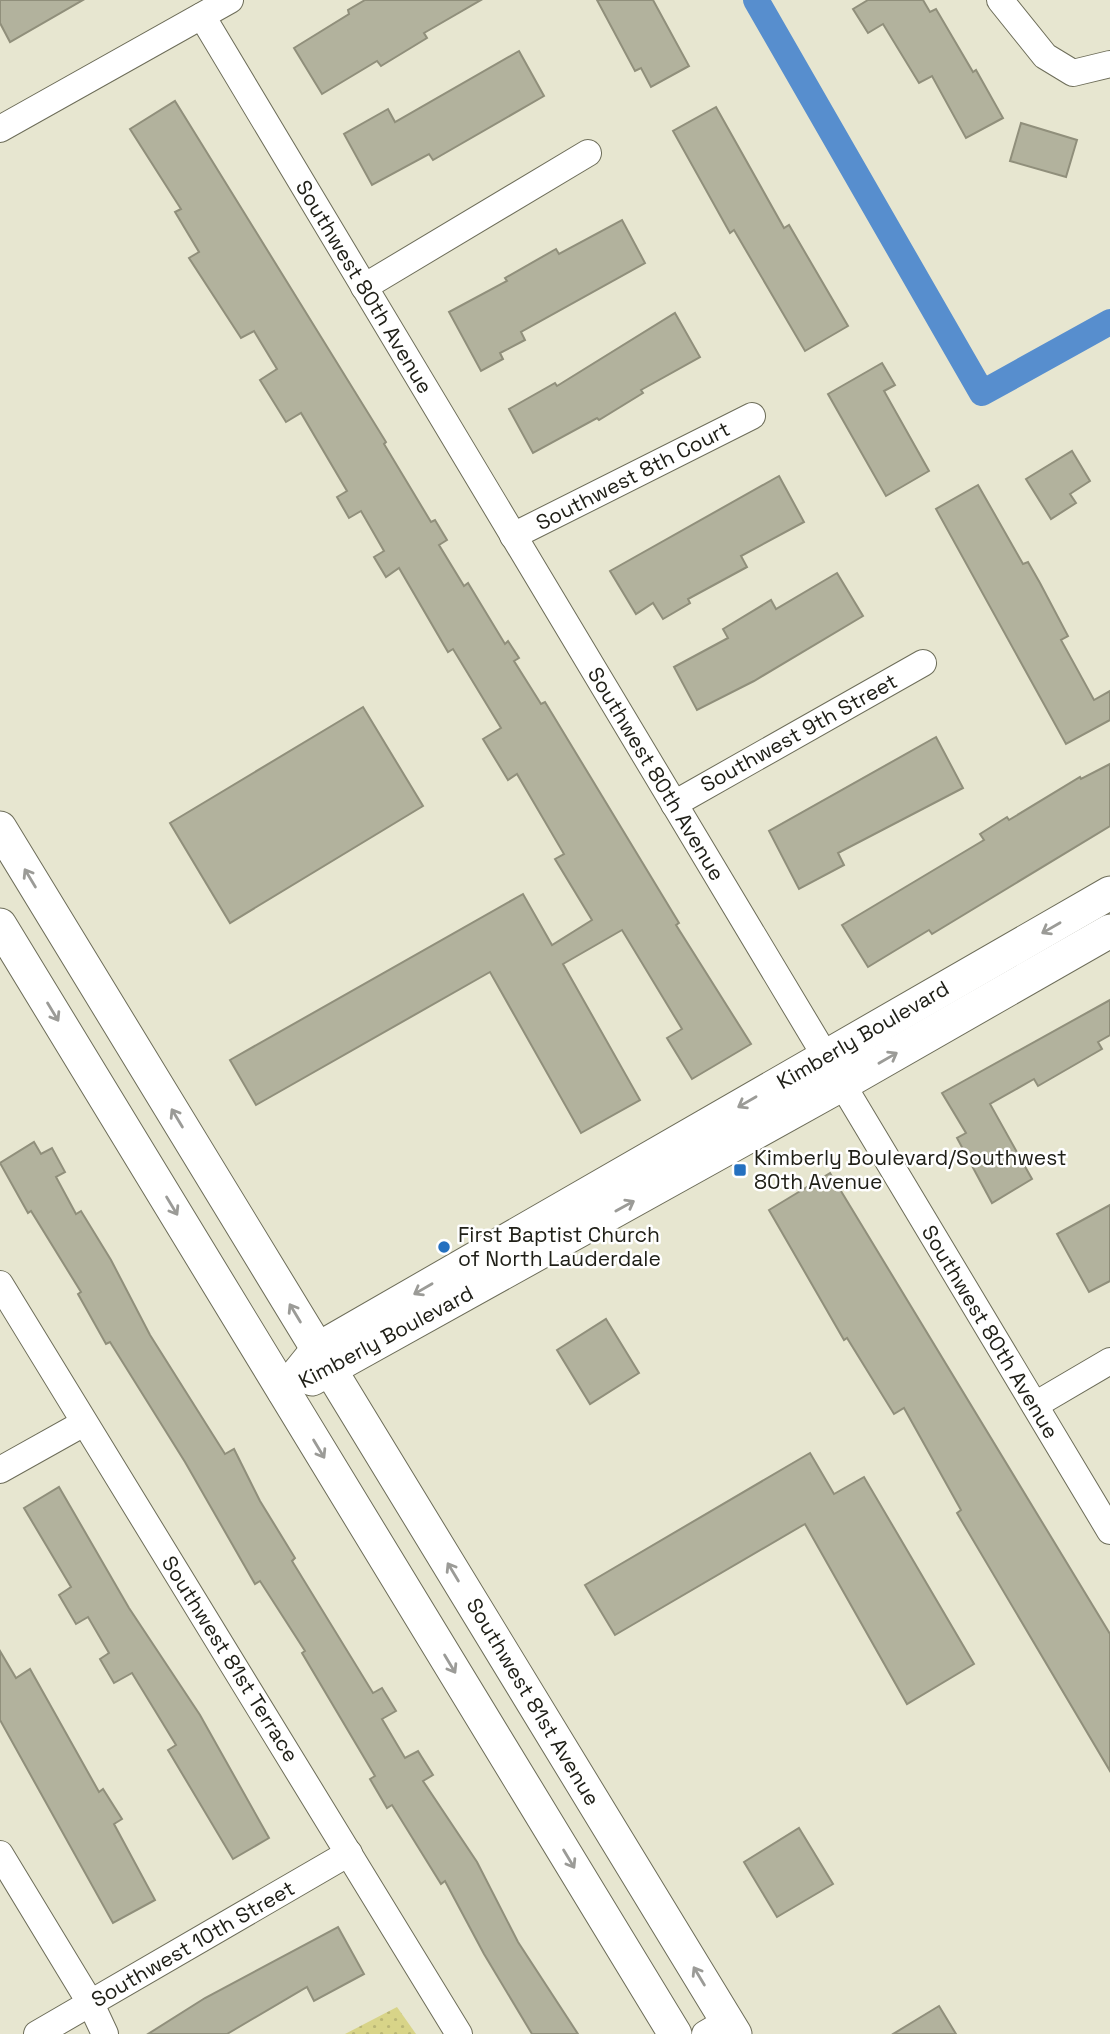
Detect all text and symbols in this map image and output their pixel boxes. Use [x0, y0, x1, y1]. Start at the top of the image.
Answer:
street label: Southwest 80th Avenue [290, 175, 439, 398]
street label: Southwest 8th Court [531, 415, 734, 536]
street label: Southwest 80th Avenue [582, 662, 731, 885]
street label: Southwest 9th Street [696, 667, 902, 798]
one-way arrow [23, 868, 37, 888]
one-way arrow [1041, 921, 1061, 935]
street label: Kimberly Boulevard [772, 974, 954, 1095]
one-way arrow [47, 1001, 61, 1021]
one-way arrow [877, 1051, 897, 1065]
one-way arrow [738, 1095, 758, 1109]
one-way arrow [169, 1109, 183, 1129]
place label: Kimberly Boulevard/Southwest 80th Avenue [754, 1144, 1067, 1195]
marker: Kimberly Boulevard/Southwest 80th Avenue [732, 1162, 748, 1178]
one-way arrow [165, 1196, 179, 1216]
one-way arrow [614, 1199, 635, 1212]
street label: Southwest 80th Avenue [916, 1220, 1065, 1443]
place label: First Baptist Church of North Lauderdale [458, 1221, 661, 1272]
marker: First Baptist Church of North Lauderdale [436, 1239, 452, 1255]
street label: Kimberly Boulevard [294, 1279, 478, 1394]
one-way arrow [413, 1282, 433, 1296]
one-way arrow [288, 1303, 302, 1323]
one-way arrow [313, 1439, 327, 1459]
street label: Southwest 81st Terrace [156, 1551, 305, 1767]
one-way arrow [446, 1563, 460, 1583]
street label: Southwest 81st Avenue [461, 1593, 606, 1811]
one-way arrow [444, 1654, 458, 1674]
one-way arrow [562, 1848, 576, 1868]
street label: Southwest 10th Street [86, 1874, 299, 2013]
one-way arrow [692, 1966, 706, 1986]

